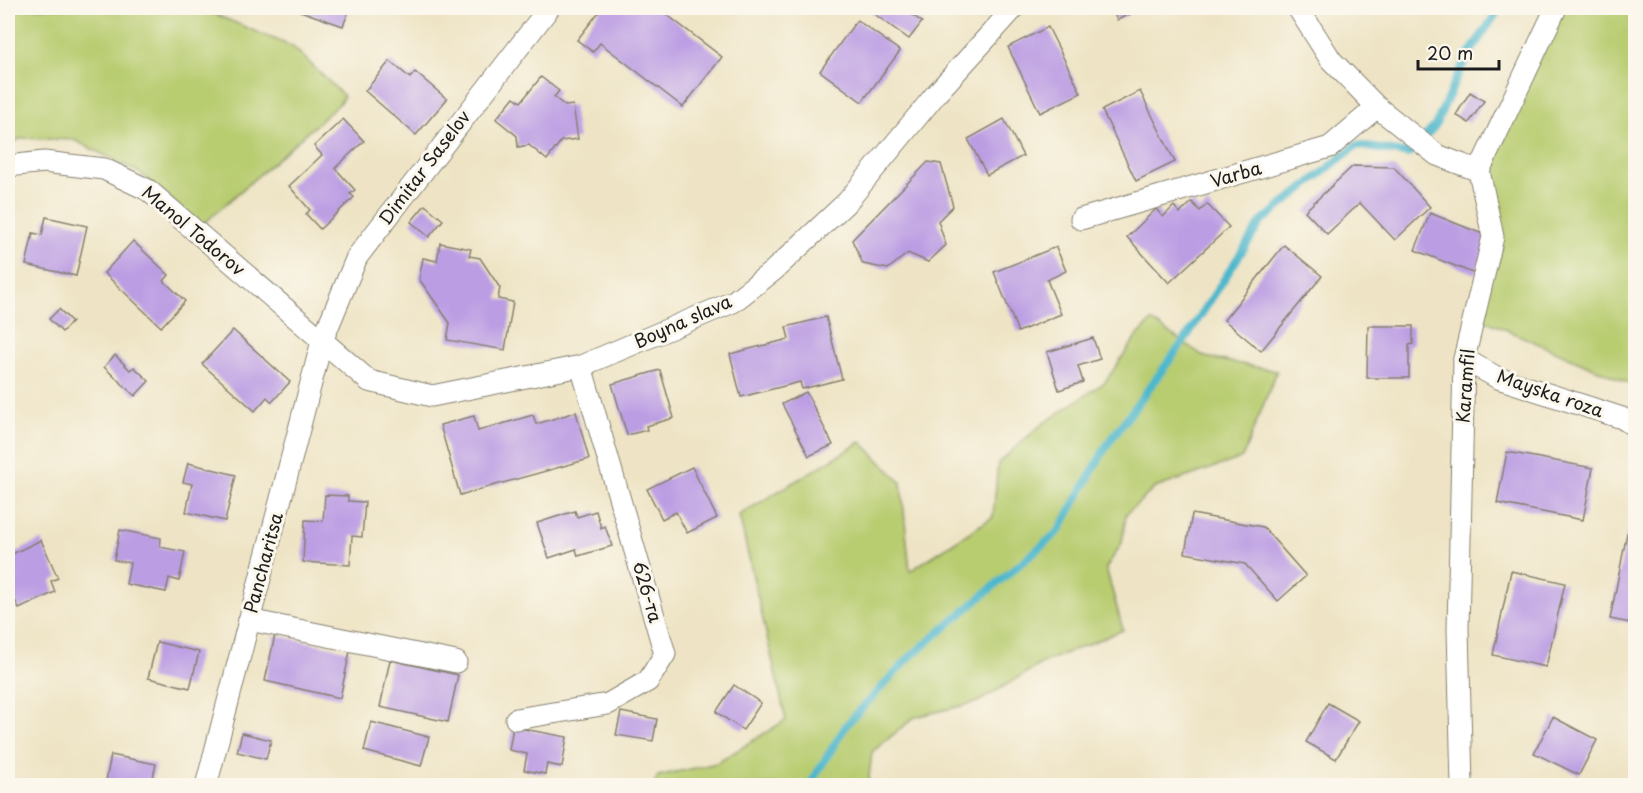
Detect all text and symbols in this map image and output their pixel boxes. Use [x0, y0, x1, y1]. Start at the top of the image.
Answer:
scale bar [1418, 33, 1499, 71]
text: 20 m [1427, 39, 1473, 66]
street label: Dimitar Saselov [372, 104, 476, 230]
street label: Varba [1207, 153, 1265, 194]
street label: Manol Todorov [136, 178, 252, 282]
street label: Boyna slava [629, 287, 736, 354]
street label: Karamfil [1448, 348, 1481, 424]
street label: Mayska roza [1494, 362, 1608, 424]
street label: Pancharitsa [236, 509, 289, 616]
street label: 626-та [627, 558, 670, 626]

